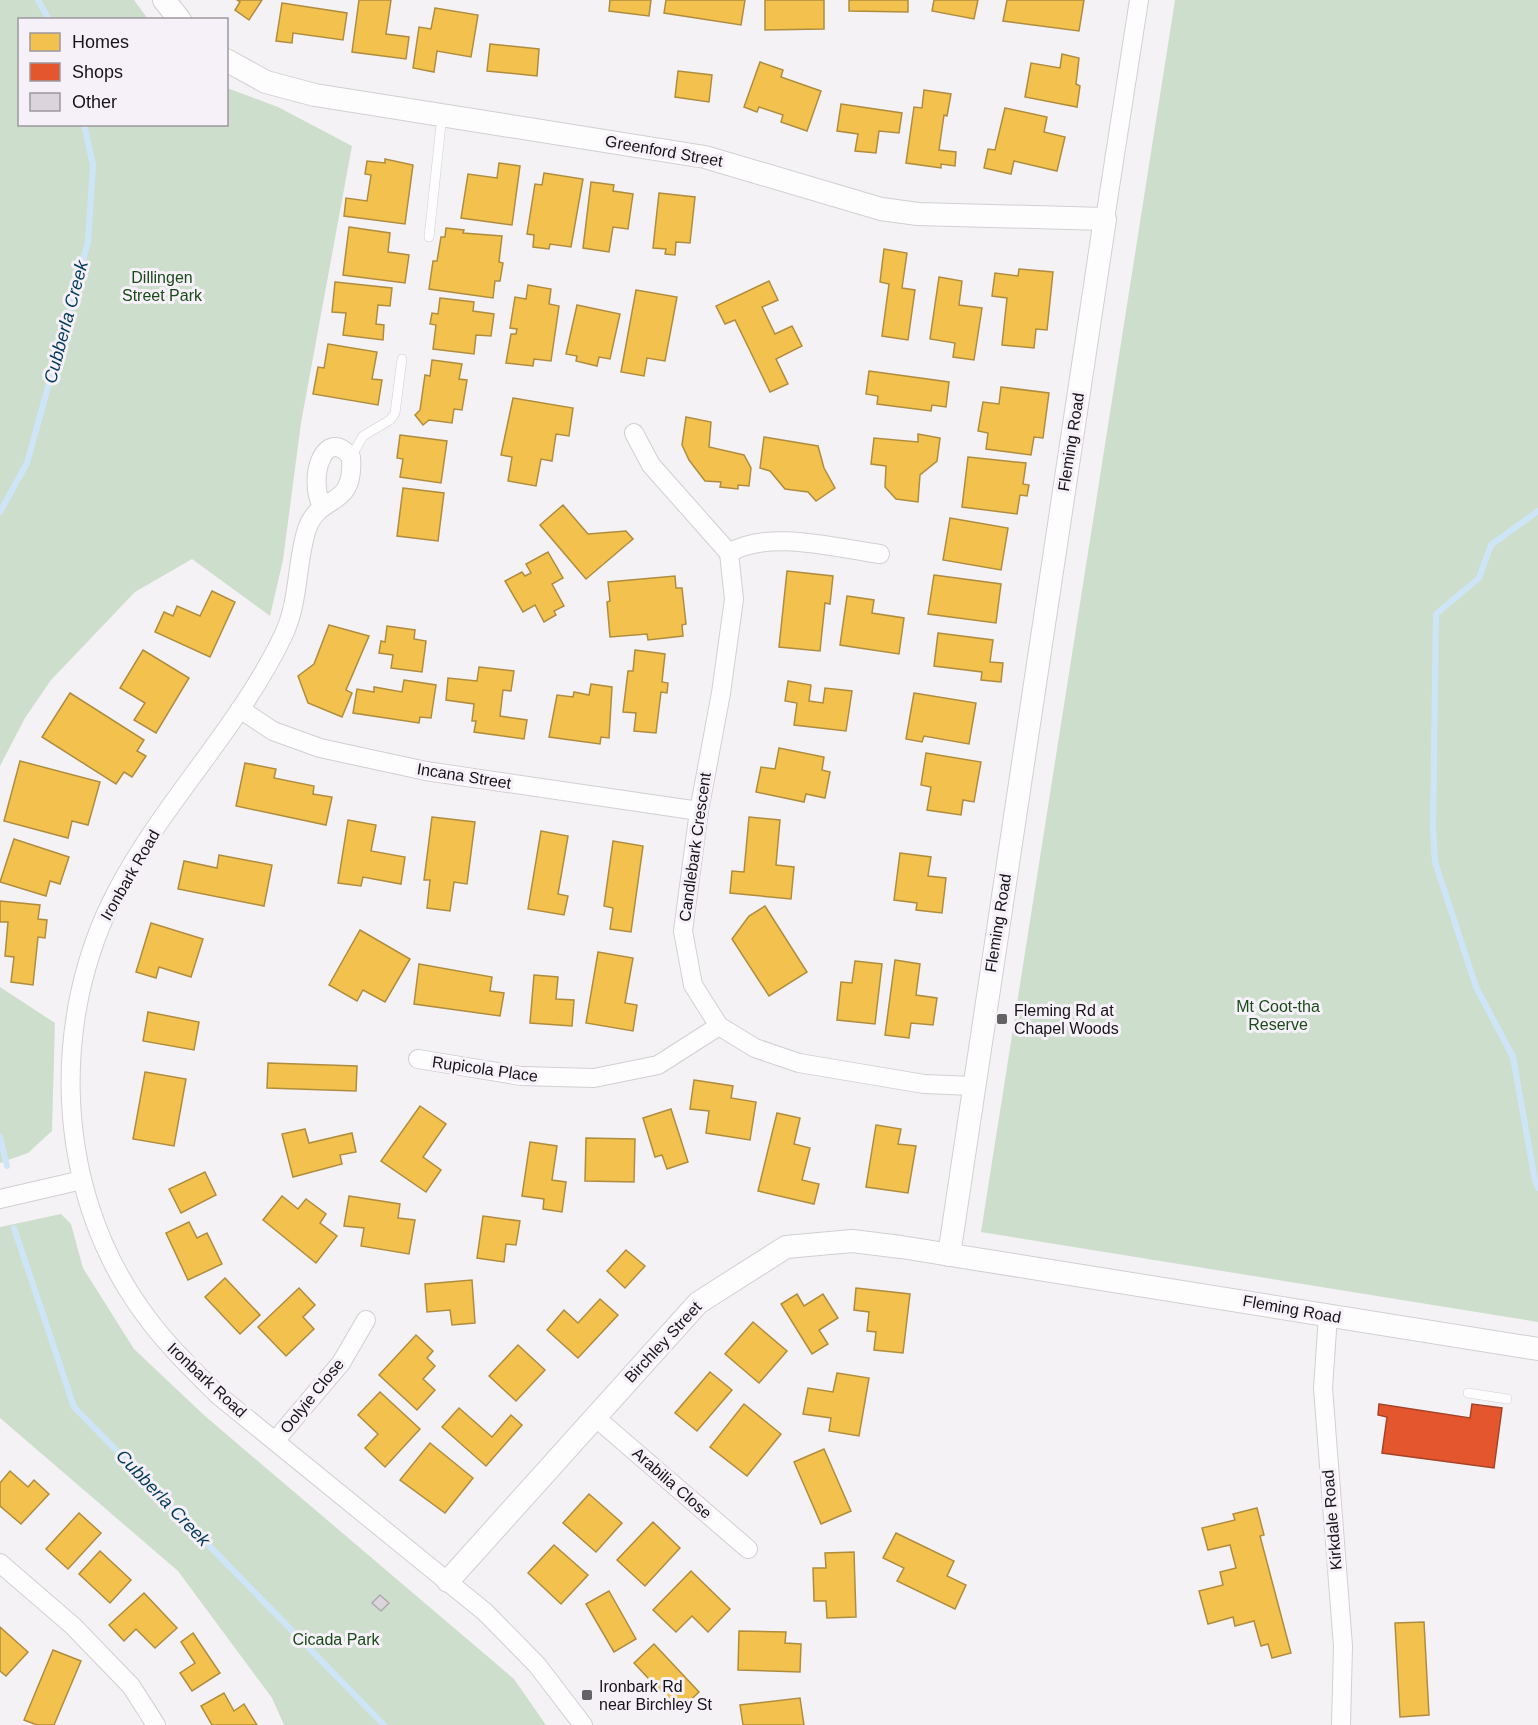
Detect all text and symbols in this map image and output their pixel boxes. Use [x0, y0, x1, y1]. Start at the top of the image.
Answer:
legend [18, 18, 228, 126]
text: Homes [72, 32, 129, 52]
text: Shops [72, 62, 123, 82]
text: Other [72, 92, 117, 112]
street label: Greenford Street [604, 132, 725, 170]
water label: Cubberla Creek [40, 258, 92, 385]
park label: Dillingen Street Park [122, 269, 203, 304]
street label: Fleming Road [1055, 391, 1087, 493]
street label: Incana Street [416, 760, 513, 792]
street label: Candlebark Crescent [676, 771, 714, 923]
street label: Ironbark Road [97, 827, 163, 923]
street label: Fleming Road [982, 872, 1014, 974]
park label: Mt Coot-tha Reserve [1236, 998, 1320, 1033]
place label: Fleming Rd at Chapel Woods [1014, 1002, 1119, 1037]
marker: Fleming Rd at Chapel Woods [995, 1012, 1009, 1026]
street label: Rupicola Place [431, 1053, 539, 1085]
street label: Fleming Road [1241, 1292, 1343, 1326]
street label: Birchley Street [621, 1298, 705, 1386]
street label: Ironbark Road [164, 1339, 250, 1421]
street label: Oolyie Close [277, 1355, 347, 1437]
street label: Arabilia Close [629, 1444, 715, 1522]
water label: Cubberla Creek [112, 1446, 215, 1551]
street label: Kirkdale Road [1319, 1469, 1345, 1571]
park label: Cicada Park [292, 1631, 381, 1648]
place label: Ironbark Rd near Birchley St [599, 1678, 712, 1713]
marker: Ironbark Rd near Birchley St [580, 1688, 594, 1702]

